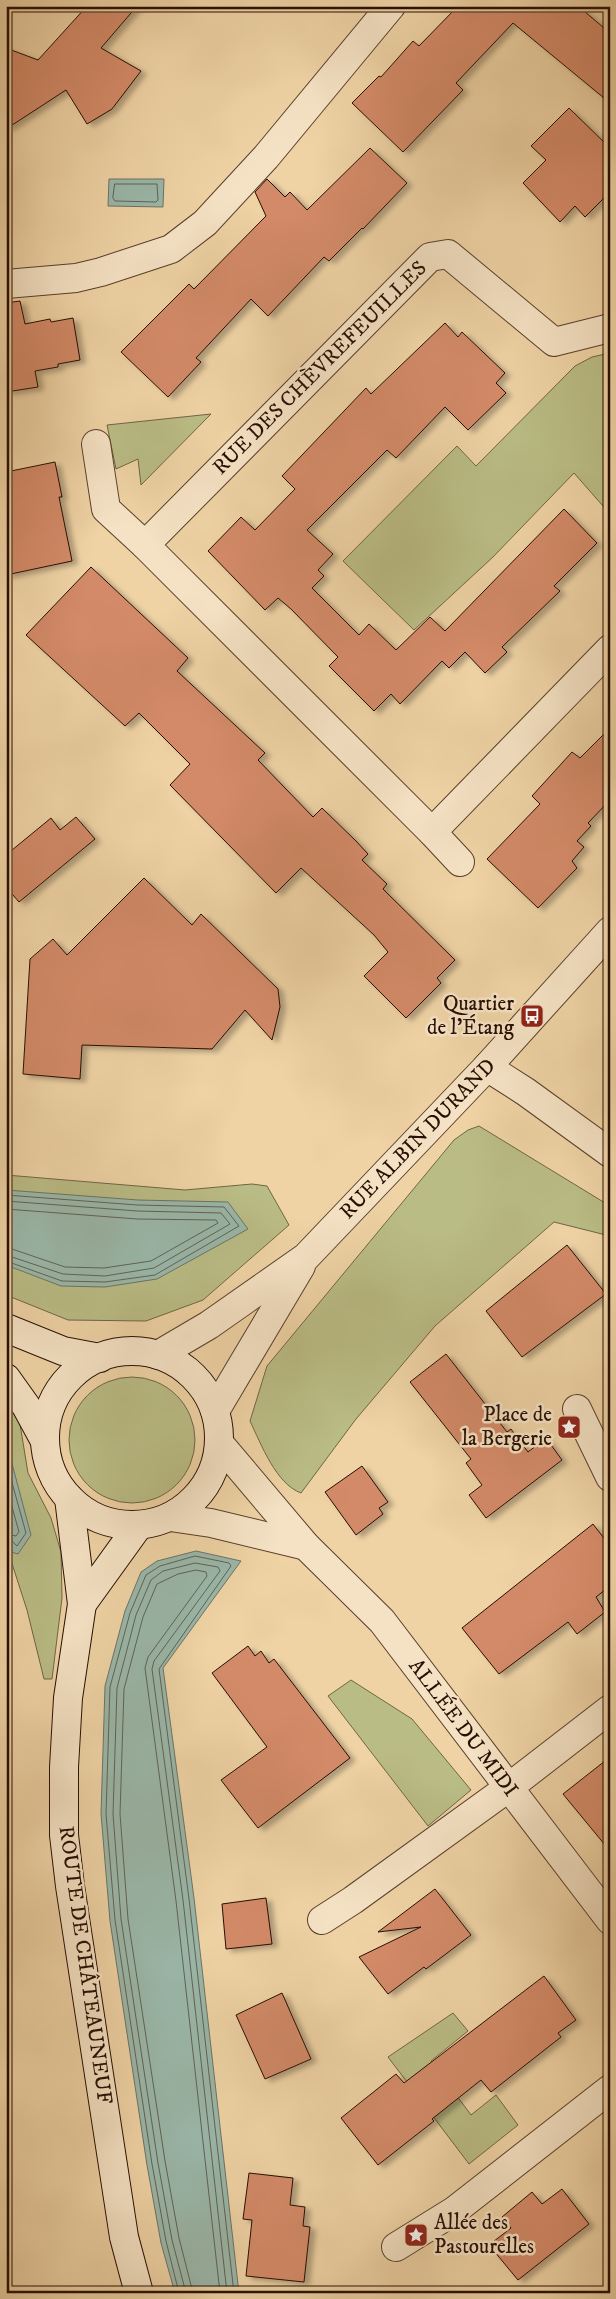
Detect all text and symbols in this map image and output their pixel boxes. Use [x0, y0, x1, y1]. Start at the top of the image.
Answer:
street label: RUE DES CHÈVREFEUILLES [207, 255, 433, 481]
place label: Quartier de l'Étang [427, 991, 515, 1041]
bus stop icon: Quartier de l'Étang [519, 1003, 545, 1029]
street label: RUE ALBIN DURAND [335, 1053, 501, 1225]
place label: Place de la Bergerie [462, 1402, 552, 1452]
place icon: Place de la Bergerie [556, 1414, 582, 1440]
street label: ALLÉE DU MIDI [403, 1653, 524, 1802]
street label: ROUTE DE CHÂTEAUNEUF [53, 1824, 119, 2106]
place label: Allée des Pastourelles [434, 2210, 534, 2260]
place icon: Allée des Pastourelles [403, 2222, 429, 2248]

